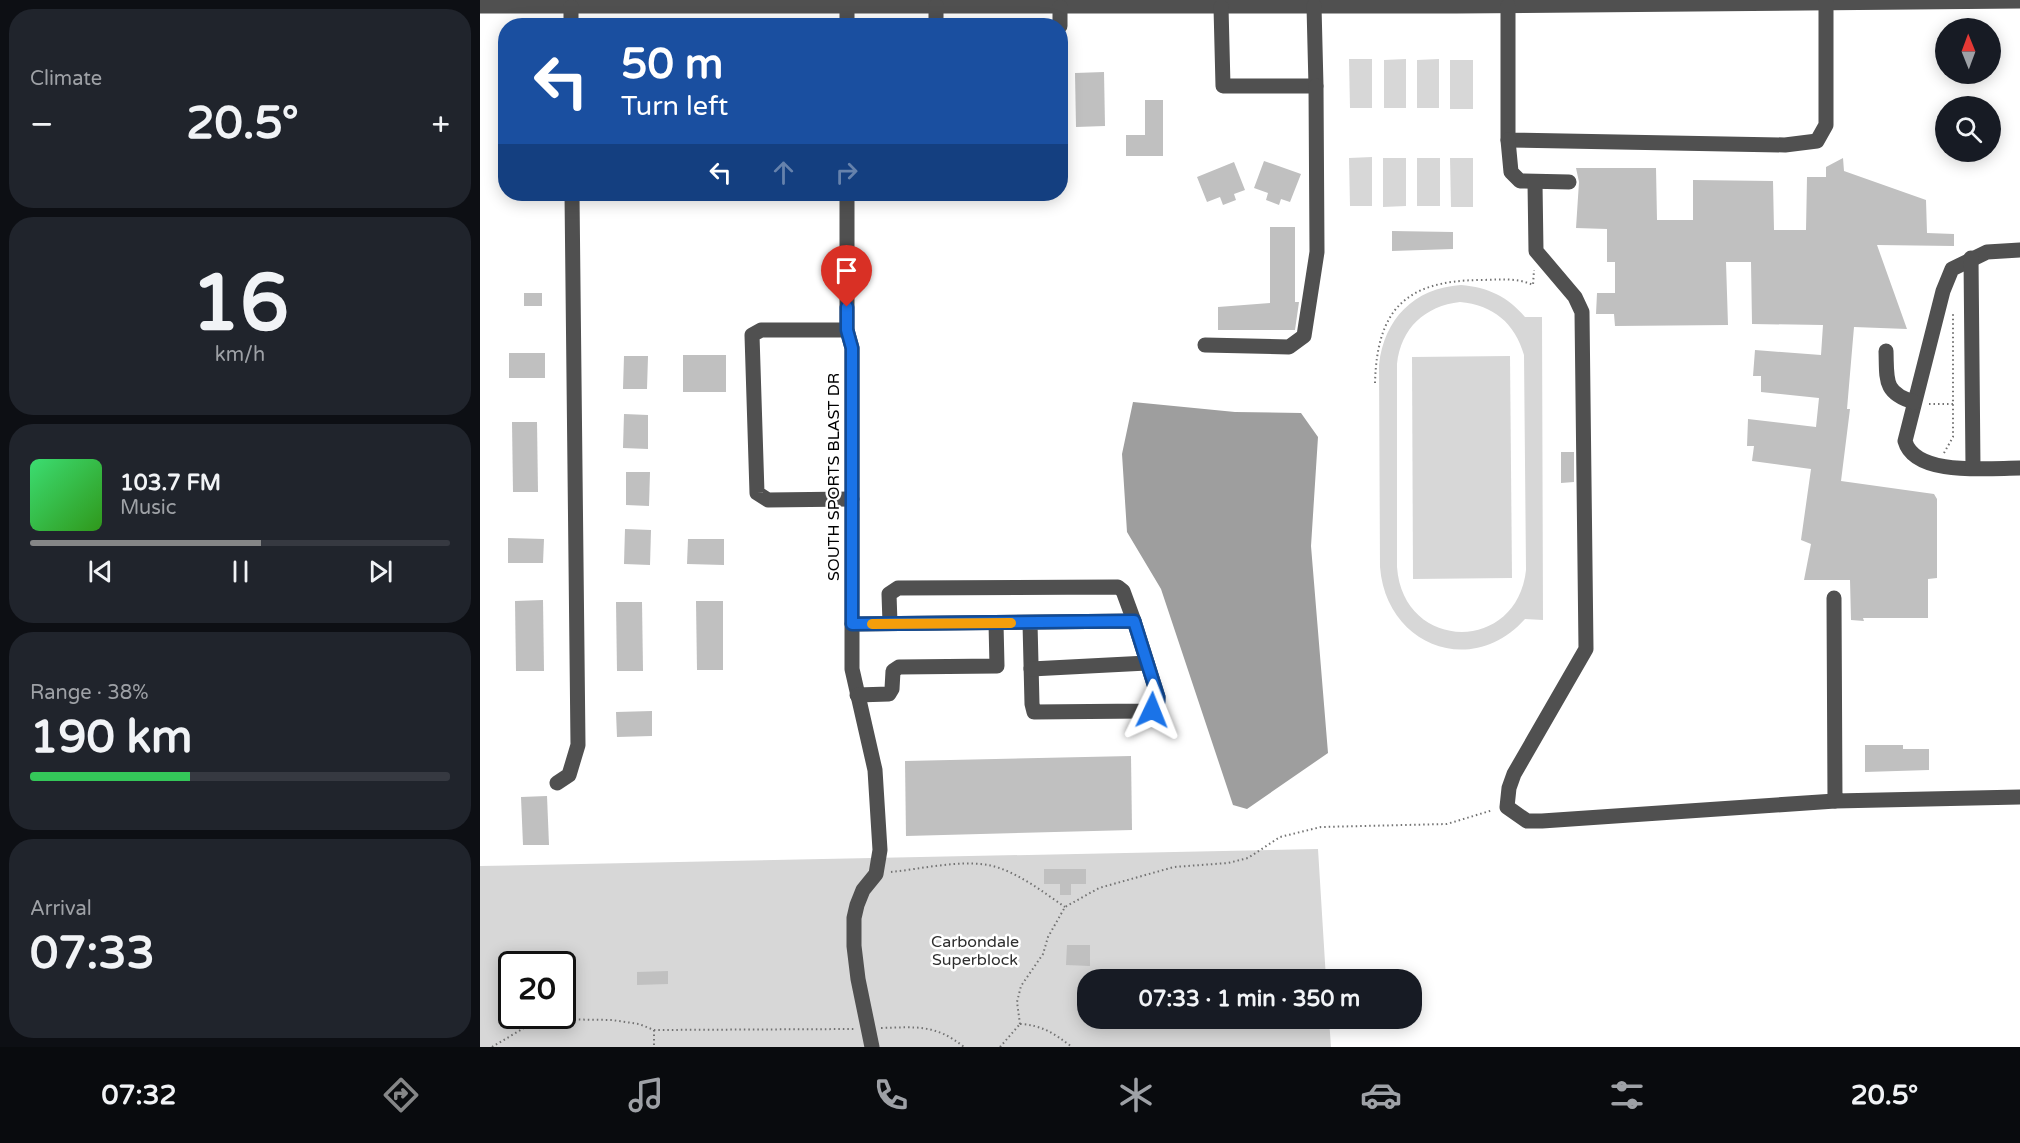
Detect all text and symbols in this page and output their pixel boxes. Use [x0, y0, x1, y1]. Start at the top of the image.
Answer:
north arrow [1935, 18, 2001, 84]
map controls [1935, 18, 2001, 162]
text: 50 m [621, 39, 723, 90]
icon: left [522, 42, 600, 120]
text: Climate [30, 67, 102, 91]
text: Turn left [621, 90, 728, 123]
button: search [1935, 96, 2001, 162]
text: 20.5° [186, 97, 299, 151]
text: − [30, 105, 54, 144]
text: + [431, 105, 450, 144]
icon: left [704, 156, 737, 189]
icon: ahead [767, 156, 800, 189]
icon: right [830, 156, 863, 189]
pin [821, 245, 872, 307]
icon: arrive [830, 254, 863, 287]
text: 16 [191, 257, 289, 351]
text: km/h [215, 343, 265, 367]
street label: SOUTH SPORTS BLAST DR [824, 373, 844, 581]
text: 103.7 FM [120, 470, 221, 496]
text: Music [120, 496, 176, 520]
icon: previous [84, 555, 117, 588]
icon: pause [224, 555, 257, 588]
icon: next [364, 555, 397, 588]
position arrow [1120, 678, 1184, 742]
text: Range · 38% [30, 681, 149, 705]
text: 190 km [30, 711, 192, 765]
text: Arrival [30, 897, 92, 921]
text: 07:33 [30, 927, 155, 981]
park label: Carbondale Superblock [931, 932, 1019, 970]
speed limit sign: 20 [498, 951, 576, 1029]
text: 07:33 · 1 min · 350 m [1139, 986, 1360, 1012]
icon: directions [380, 1074, 422, 1116]
icon: music [625, 1074, 667, 1116]
icon: phone [870, 1074, 912, 1116]
icon: climate [1115, 1074, 1157, 1116]
icon: car [1360, 1074, 1402, 1116]
icon: filters [1606, 1074, 1648, 1116]
text: 07:32 [102, 1079, 176, 1112]
text: 20.5° [1851, 1079, 1918, 1112]

